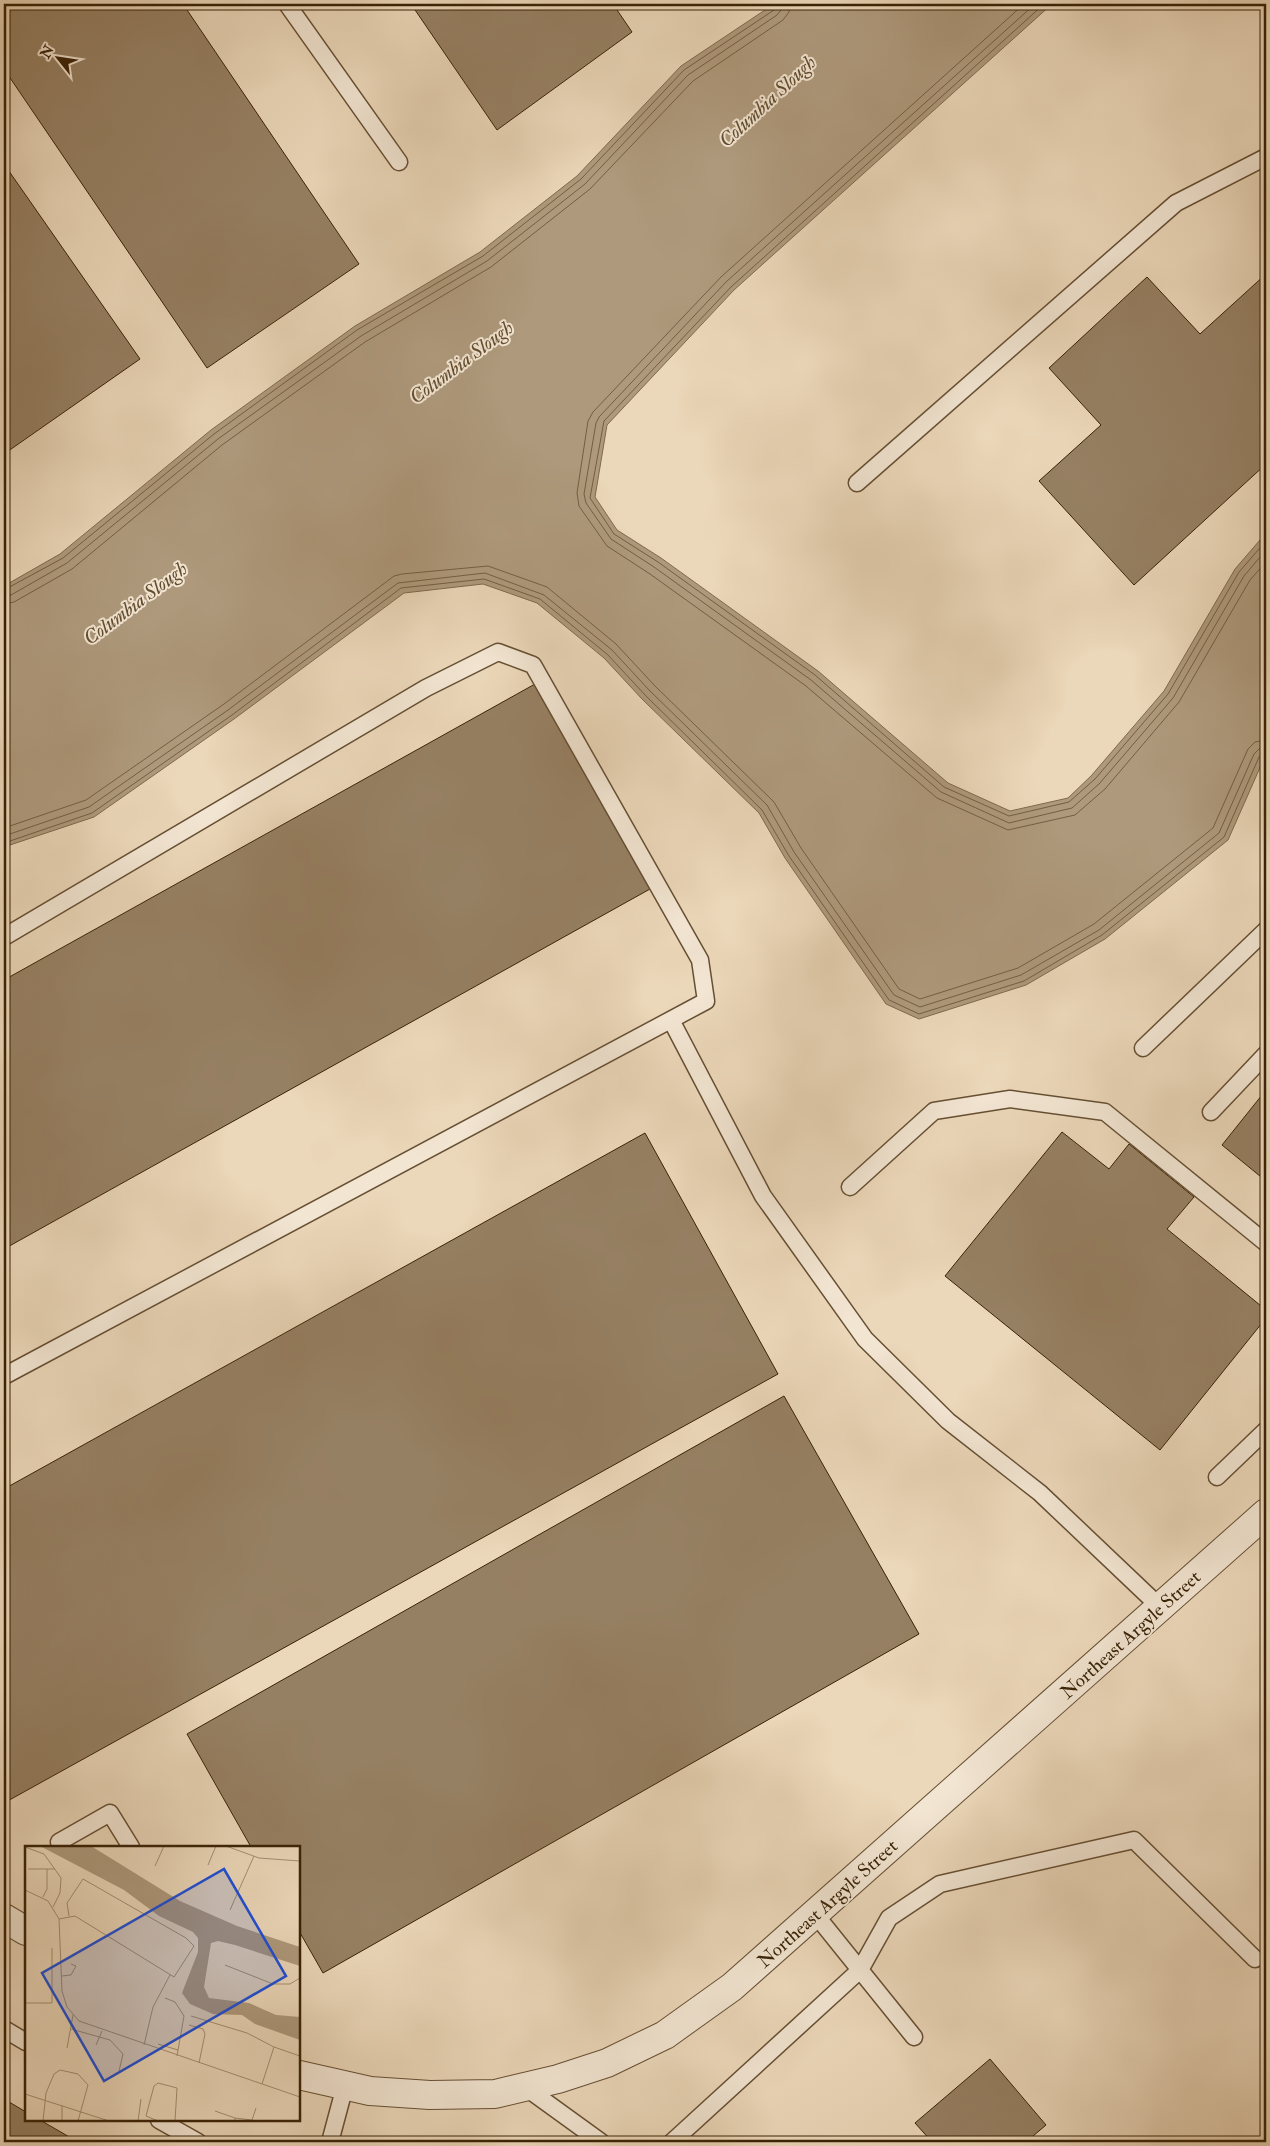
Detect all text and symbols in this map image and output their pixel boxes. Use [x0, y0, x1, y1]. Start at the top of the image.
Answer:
north arrow [32, 32, 82, 82]
text: N [36, 42, 58, 62]
water label: Columbia Slough [714, 50, 821, 153]
water label: Columbia Slough [404, 315, 518, 410]
water label: Columbia Slough [78, 556, 192, 651]
street label: Northeast Argyle Street [1055, 1565, 1206, 1704]
street label: Northeast Argyle Street [752, 1834, 903, 1973]
inset map [25, 1846, 300, 2121]

